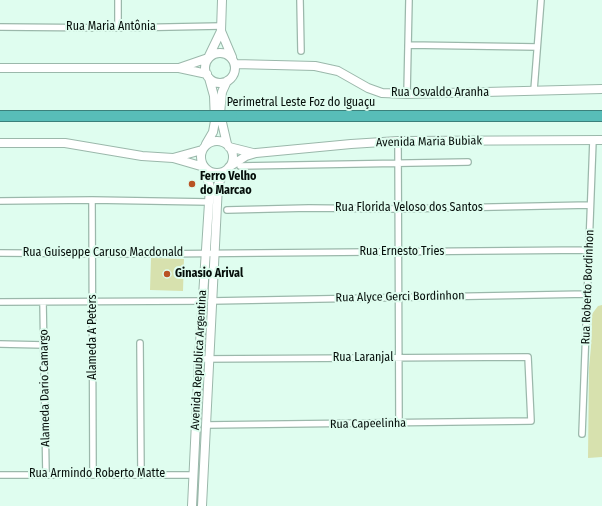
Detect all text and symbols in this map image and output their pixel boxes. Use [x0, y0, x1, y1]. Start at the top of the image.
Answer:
street label: Rua Maria Antônia [66, 20, 156, 34]
street label: Rua Osvaldo Aranha [391, 86, 489, 100]
street label: Perimetral Leste Foz do Iguaçu [227, 96, 375, 110]
street label: Avenida Maria Bubiak [376, 134, 482, 150]
place label: Ferro Velho do Marcao [200, 170, 256, 198]
marker: Ferro Velho do Marcao [187, 179, 197, 189]
street label: Rua Florida Veloso dos Santos [335, 201, 483, 215]
street label: Rua Roberto Bordinhon [579, 229, 597, 345]
street label: Rua Ernesto Tries [360, 245, 444, 259]
street label: Rua Guiseppe Caruso Macdonald [23, 246, 183, 260]
place label: Ginasio Arival [175, 267, 243, 281]
marker: Ginasio Arival [162, 269, 172, 279]
street label: Rua Alyce Gerci Bordinhon [335, 289, 465, 305]
street label: Avenida Republica Argentina [188, 290, 210, 430]
street label: Alameda A Peters [86, 294, 100, 380]
street label: Alameda Dario Camargo [37, 329, 53, 447]
street label: Rua Laranjal [333, 351, 393, 365]
street label: Rua Capeelinha [330, 416, 406, 432]
street label: Rua Armindo Roberto Matte [29, 467, 165, 481]

